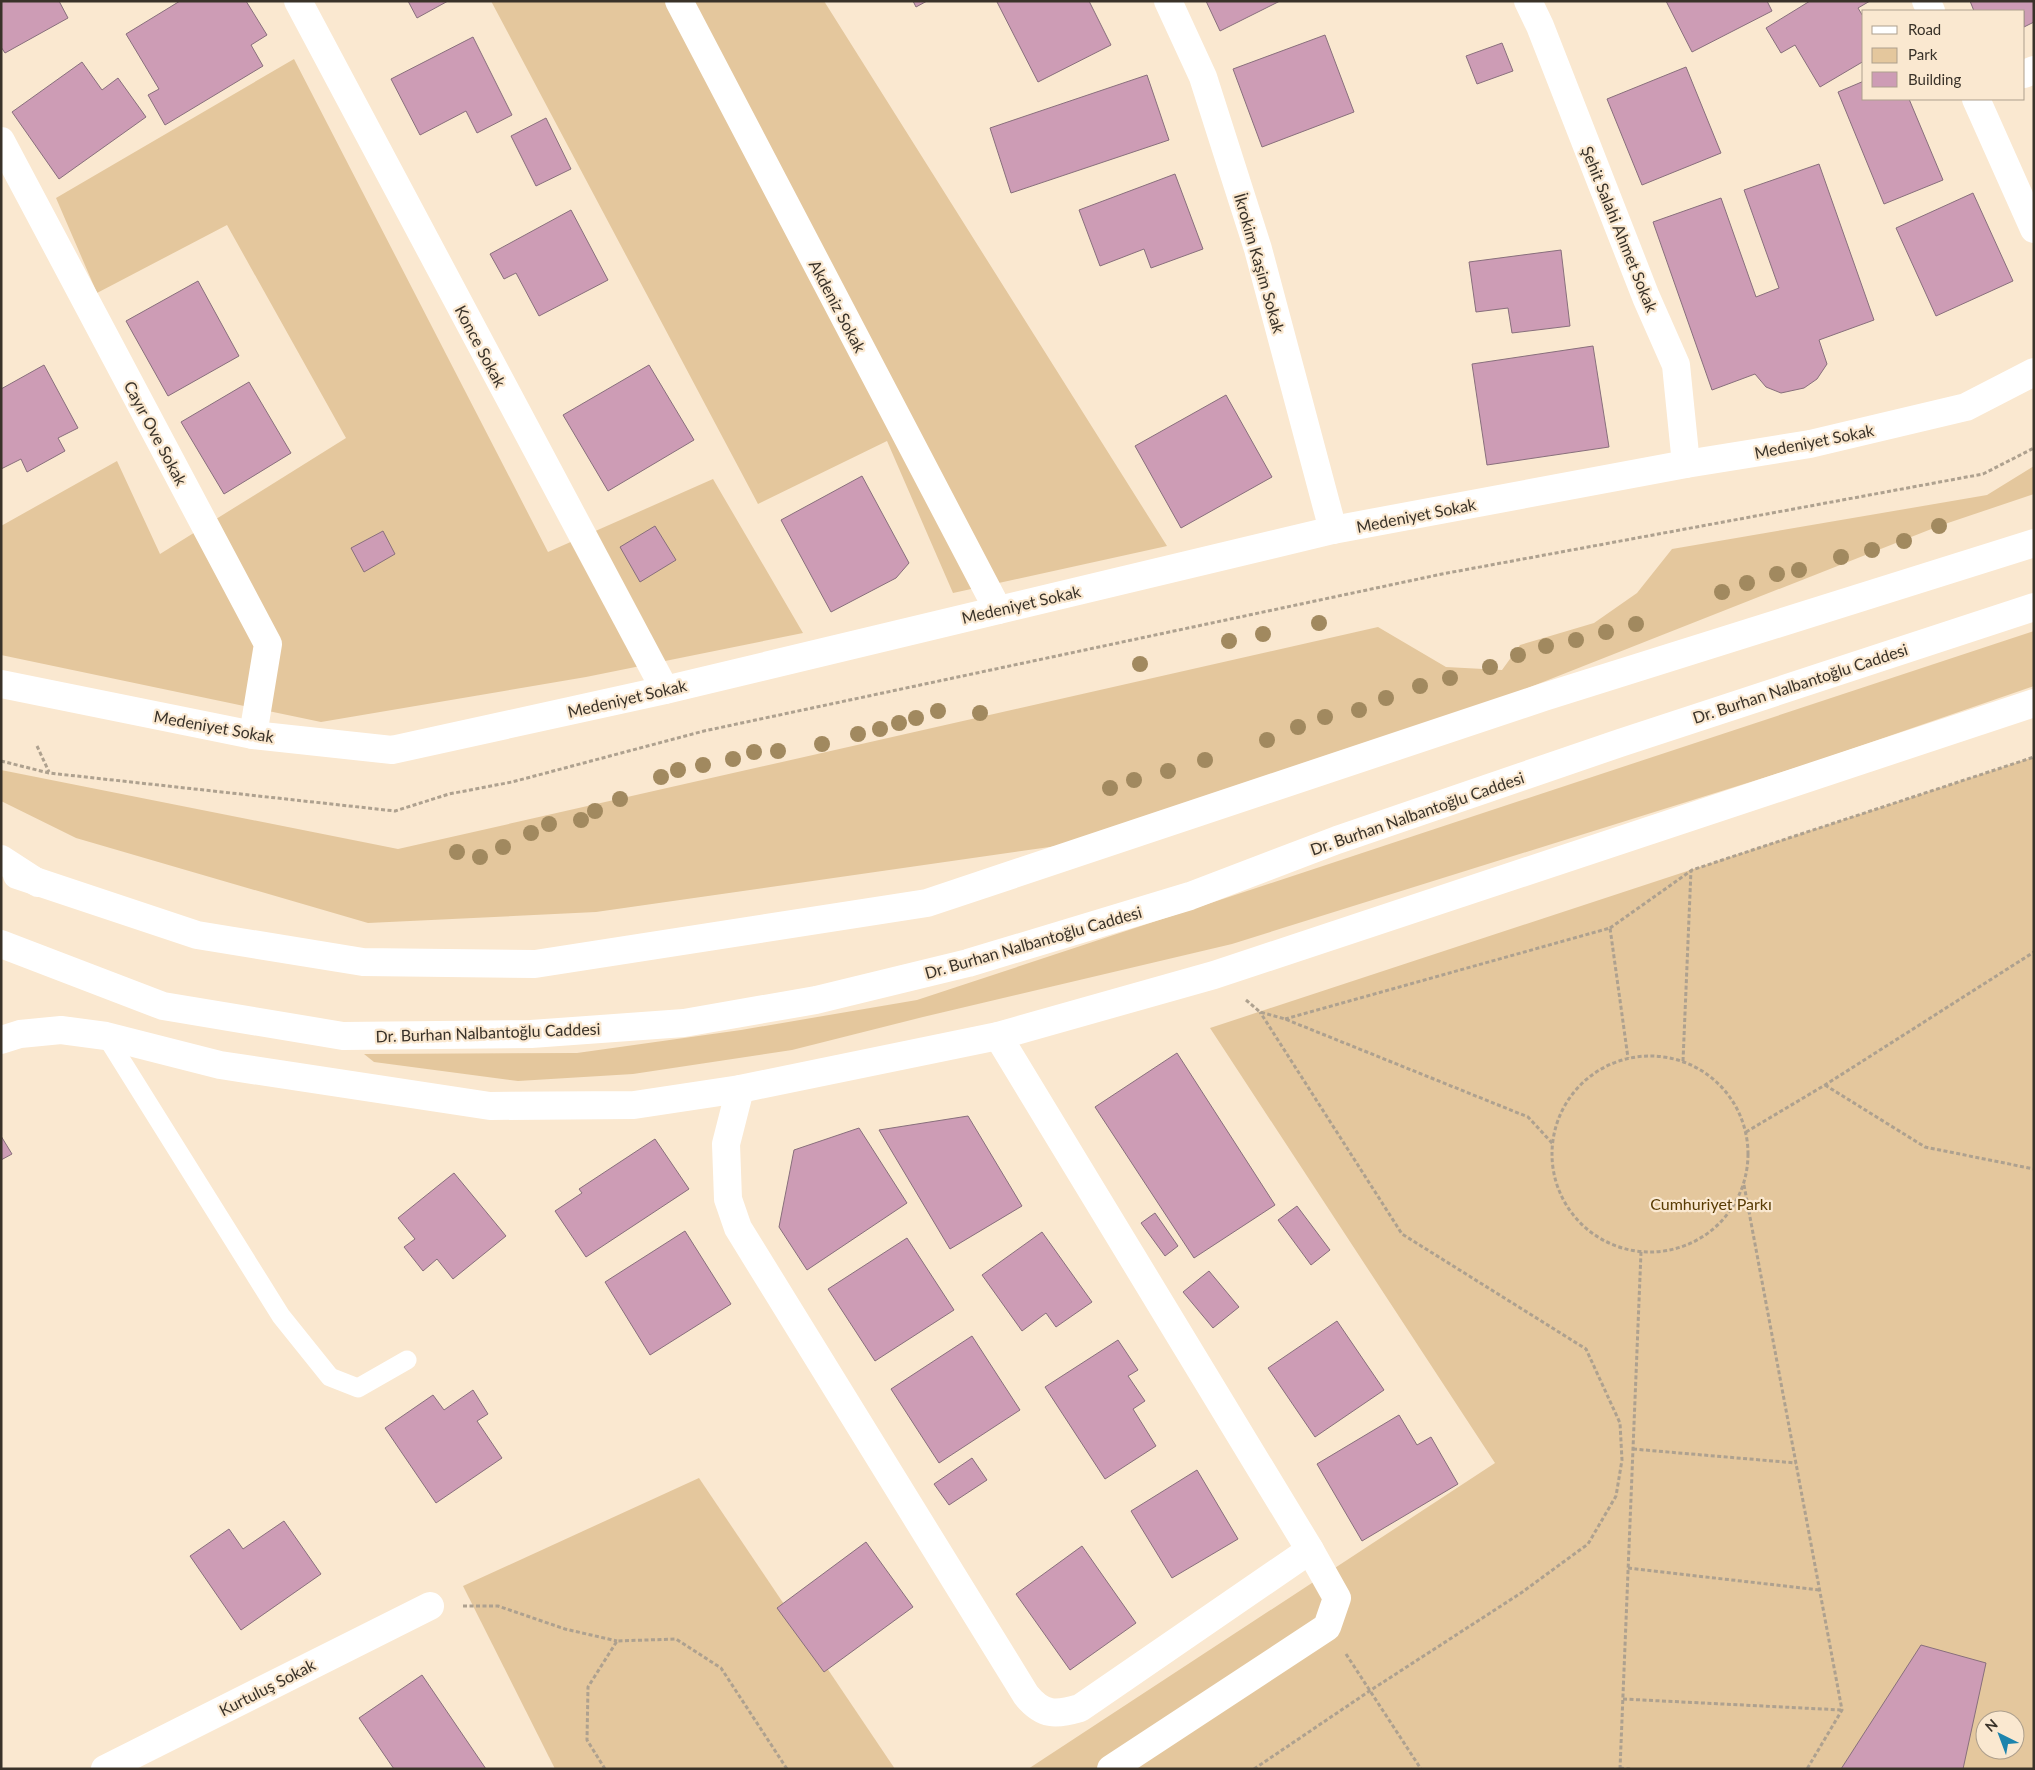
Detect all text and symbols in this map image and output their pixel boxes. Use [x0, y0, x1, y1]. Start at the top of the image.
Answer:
legend [1862, 10, 2025, 100]
text: Road [1908, 20, 1941, 38]
text: Park [1908, 45, 1938, 63]
text: Building [1908, 70, 1961, 88]
street label: Şehit Salahi Ahmet Sokak [1578, 143, 1662, 316]
street label: İkrokim Kaşim Sokak [1231, 191, 1289, 336]
street label: Akdeniz Sokak [806, 257, 871, 356]
street label: Konce Sokak [451, 302, 511, 391]
street label: Cayır Ove Sokak [121, 378, 192, 489]
street label: Medeniyet Sokak [1753, 420, 1876, 462]
street label: Medeniyet Sokak [1355, 494, 1478, 536]
street label: Medeniyet Sokak [960, 581, 1083, 627]
street label: Dr. Burhan Nalbantoğlu Caddesi [1690, 639, 1910, 727]
street label: Medeniyet Sokak [566, 675, 689, 721]
street label: Medeniyet Sokak [153, 706, 276, 746]
street label: Dr. Burhan Nalbantoğlu Caddesi [1308, 767, 1526, 859]
street label: Dr. Burhan Nalbantoğlu Caddesi [922, 902, 1144, 982]
street label: Dr. Burhan Nalbantoğlu Caddesi [375, 1019, 601, 1045]
park label: Cumhuriyet Parkı [1650, 1194, 1772, 1213]
street label: Kurtuluş Sokak [216, 1654, 319, 1719]
north arrow [1975, 1710, 2025, 1760]
text: N [1981, 1715, 2001, 1735]

